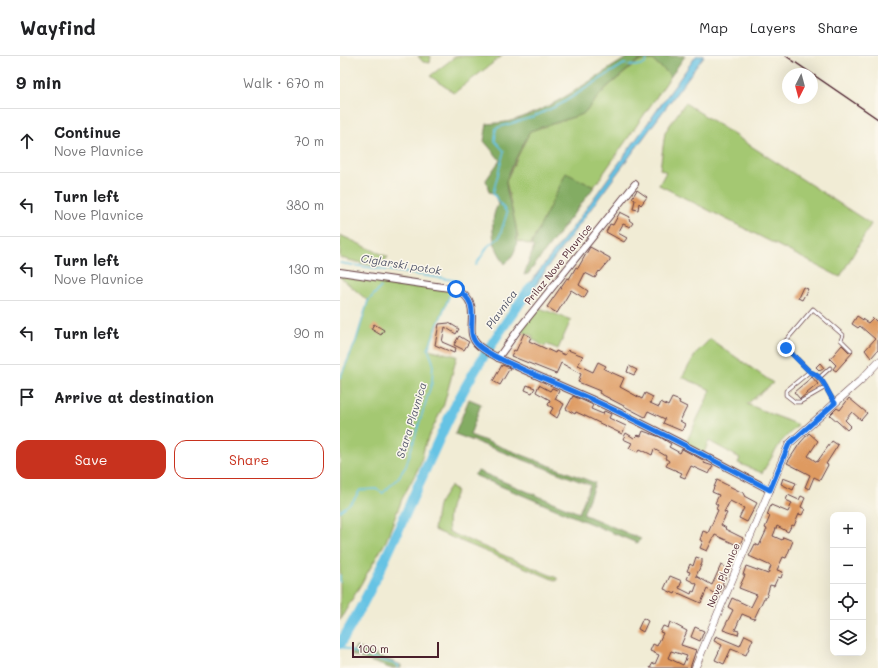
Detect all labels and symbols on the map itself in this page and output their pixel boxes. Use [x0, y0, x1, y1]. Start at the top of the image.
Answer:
north arrow [782, 68, 818, 104]
street label: Prilaz Nove Plavnice [521, 221, 595, 307]
water label: Ciglarski potok [360, 250, 442, 278]
route start [447, 280, 465, 298]
water label: Plavnica [482, 286, 520, 332]
route end [777, 339, 795, 357]
water label: Stara Plavnica [392, 380, 430, 460]
street label: Nove Plavnice [703, 541, 743, 609]
scale bar [352, 640, 439, 659]

